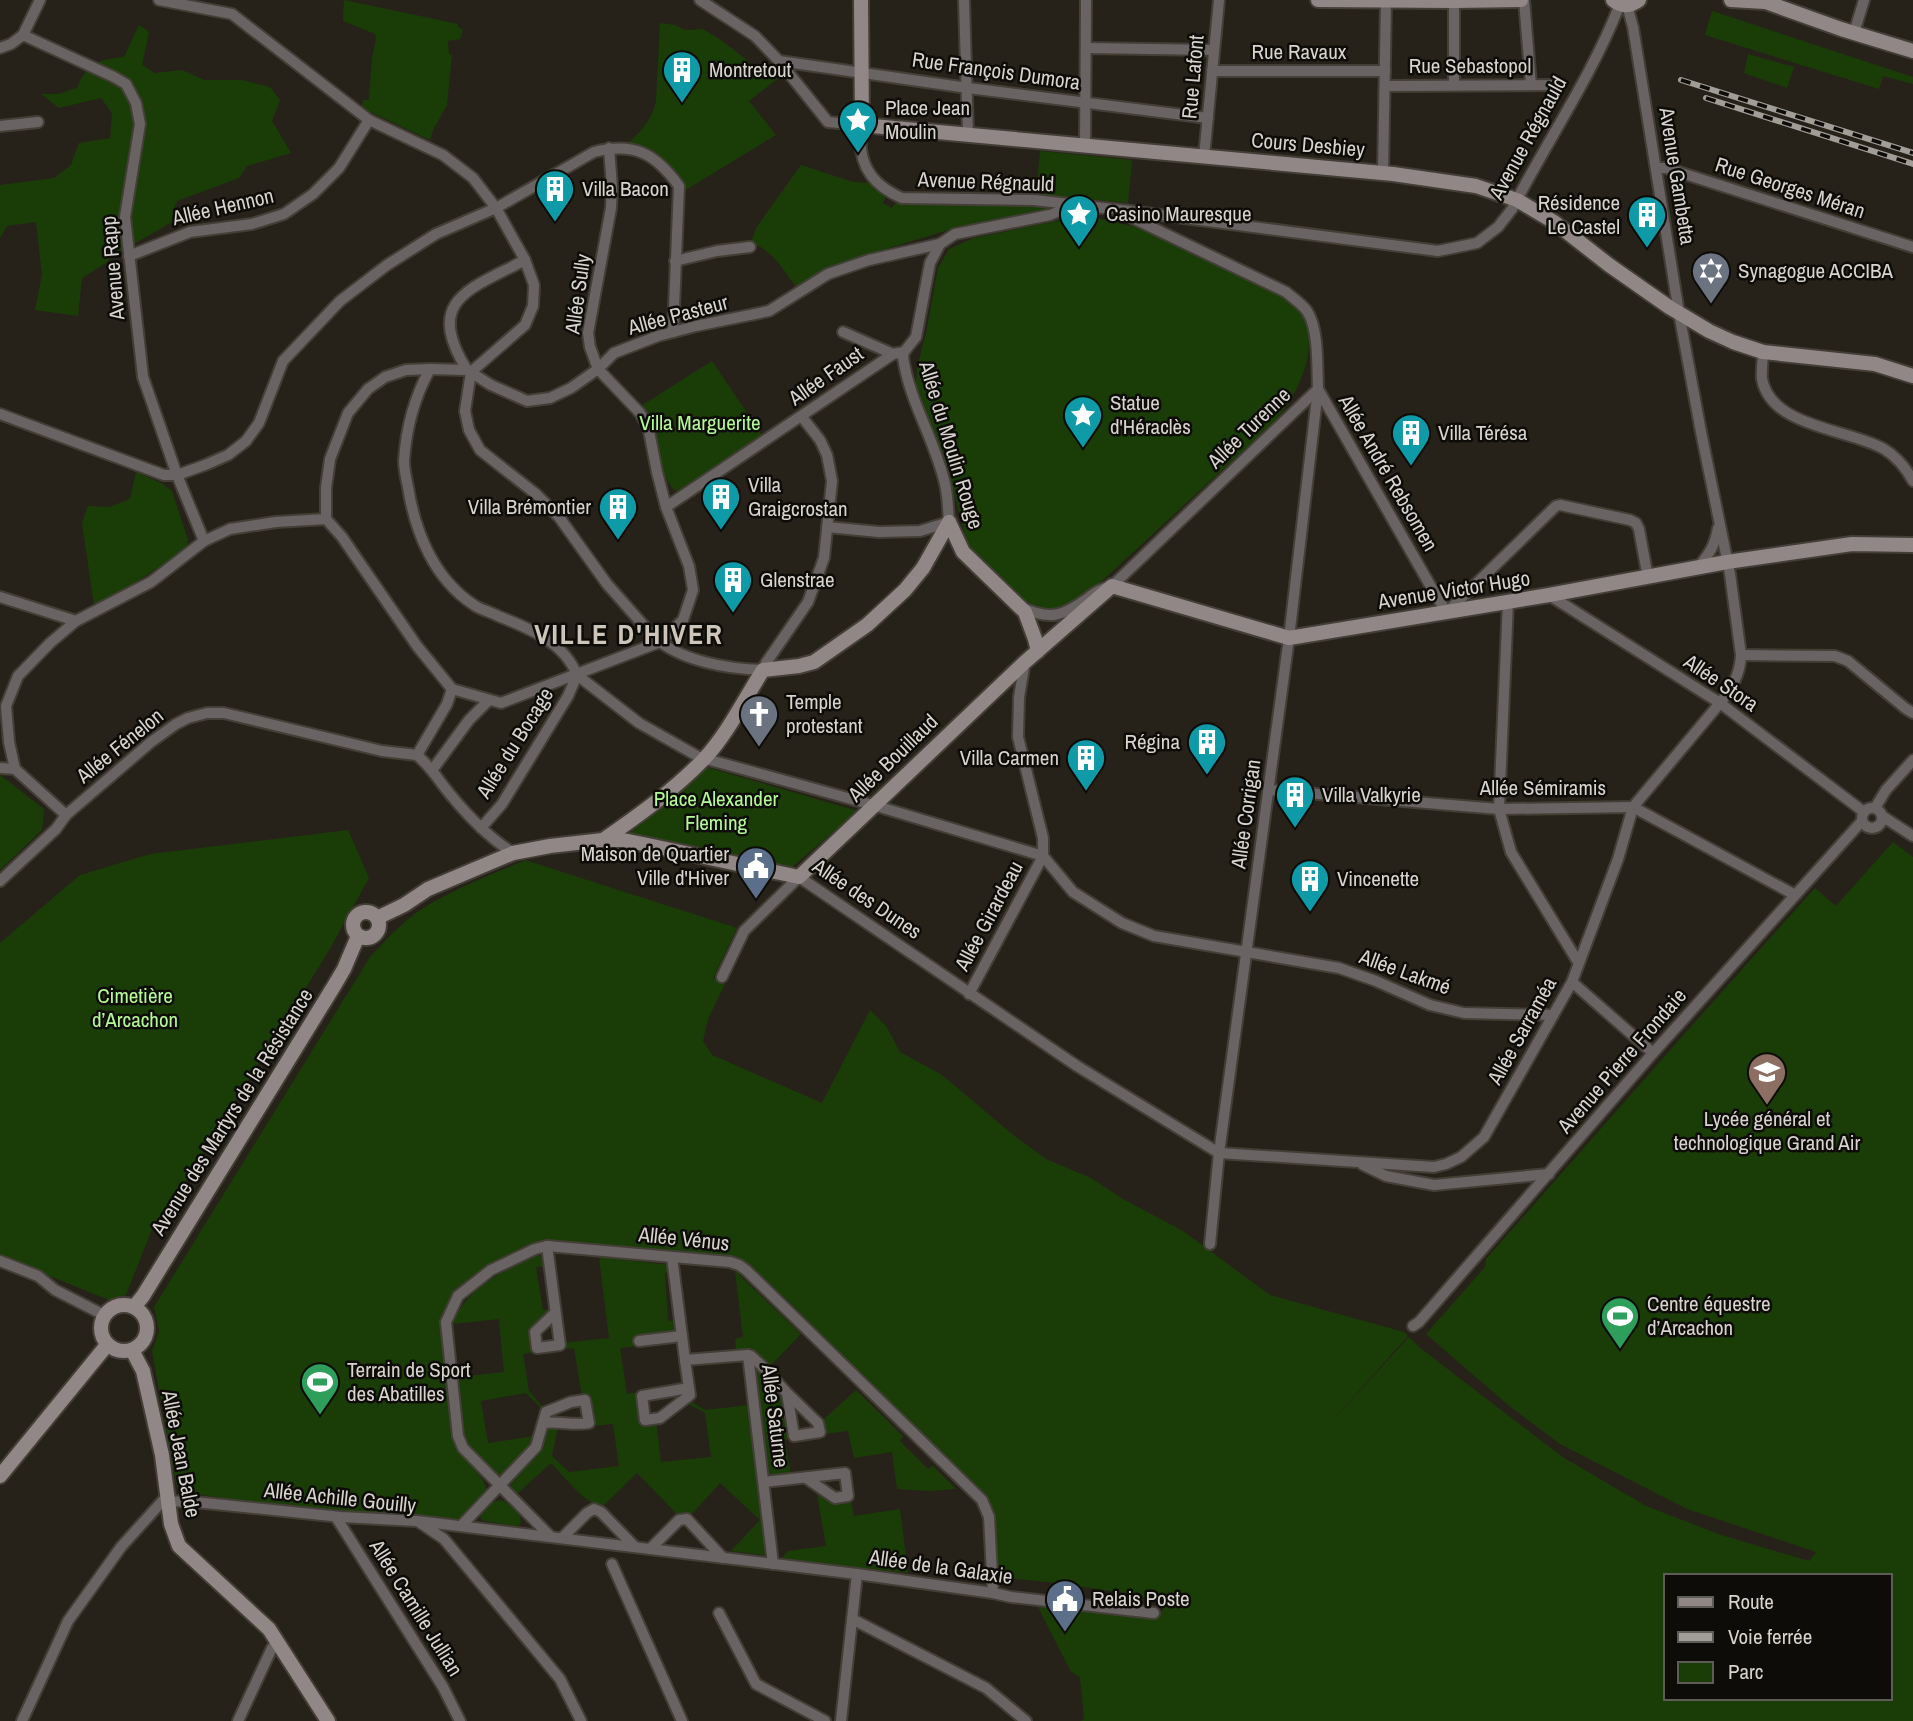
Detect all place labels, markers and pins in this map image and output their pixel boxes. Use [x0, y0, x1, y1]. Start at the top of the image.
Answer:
building icon: Montretout [661, 49, 703, 104]
place label: Montretout [709, 55, 792, 84]
place label: Place Jean Moulin [885, 93, 970, 146]
place icon: Place Jean Moulin [837, 99, 879, 154]
building icon: Villa Bacon [534, 168, 576, 223]
place label: Villa Bacon [582, 174, 669, 203]
place label: Résidence Le Castel [1538, 188, 1620, 241]
place icon: Casino Mauresque [1058, 193, 1100, 248]
building icon: Résidence Le Castel [1626, 194, 1668, 249]
place label: Casino Mauresque [1106, 199, 1252, 228]
synagogue icon: Synagogue ACCIBA [1690, 250, 1732, 305]
place label: Synagogue ACCIBA [1738, 256, 1894, 285]
place label: Statue d'Héraclès [1110, 388, 1191, 441]
place icon: Statue d'Héraclès [1062, 394, 1104, 449]
building icon: Villa Térésa [1390, 412, 1432, 467]
place label: Villa Térésa [1438, 418, 1528, 447]
place label: Villa Graigcrostan [748, 470, 848, 523]
building icon: Villa Graigcrostan [700, 476, 742, 531]
building icon: Villa Brémontier [597, 486, 639, 541]
place label: Villa Brémontier [468, 492, 591, 521]
building icon: Glenstrae [712, 559, 754, 614]
place label: Glenstrae [760, 565, 835, 594]
place label: Temple protestant [786, 687, 863, 740]
church icon: Temple protestant [738, 693, 780, 748]
building icon: Régina [1186, 721, 1228, 776]
place label: Régina [1124, 727, 1180, 756]
building icon: Villa Carmen [1065, 737, 1107, 792]
place label: Villa Carmen [960, 743, 1059, 772]
building icon: Villa Valkyrie [1274, 774, 1316, 829]
place label: Villa Valkyrie [1322, 780, 1421, 809]
place label: Maison de Quartier Ville d'Hiver [581, 839, 729, 892]
public building icon: Maison de Quartier Ville d'Hiver [735, 845, 777, 900]
building icon: Vincenette [1289, 858, 1331, 913]
place label: Vincenette [1337, 864, 1419, 893]
school or university icon: Lycée général et technologique Grand Air [1746, 1051, 1788, 1106]
place label: Lycée général et technologique Grand Air [1674, 1104, 1861, 1157]
place label: Centre équestre d’Arcachon [1647, 1289, 1770, 1342]
sports icon: Centre équestre d’Arcachon [1599, 1295, 1641, 1350]
place label: Terrain de Sport des Abatilles [347, 1355, 471, 1408]
sports icon: Terrain de Sport des Abatilles [299, 1361, 341, 1416]
public building icon: Relais Poste [1044, 1578, 1086, 1633]
place label: Relais Poste [1092, 1584, 1190, 1613]

